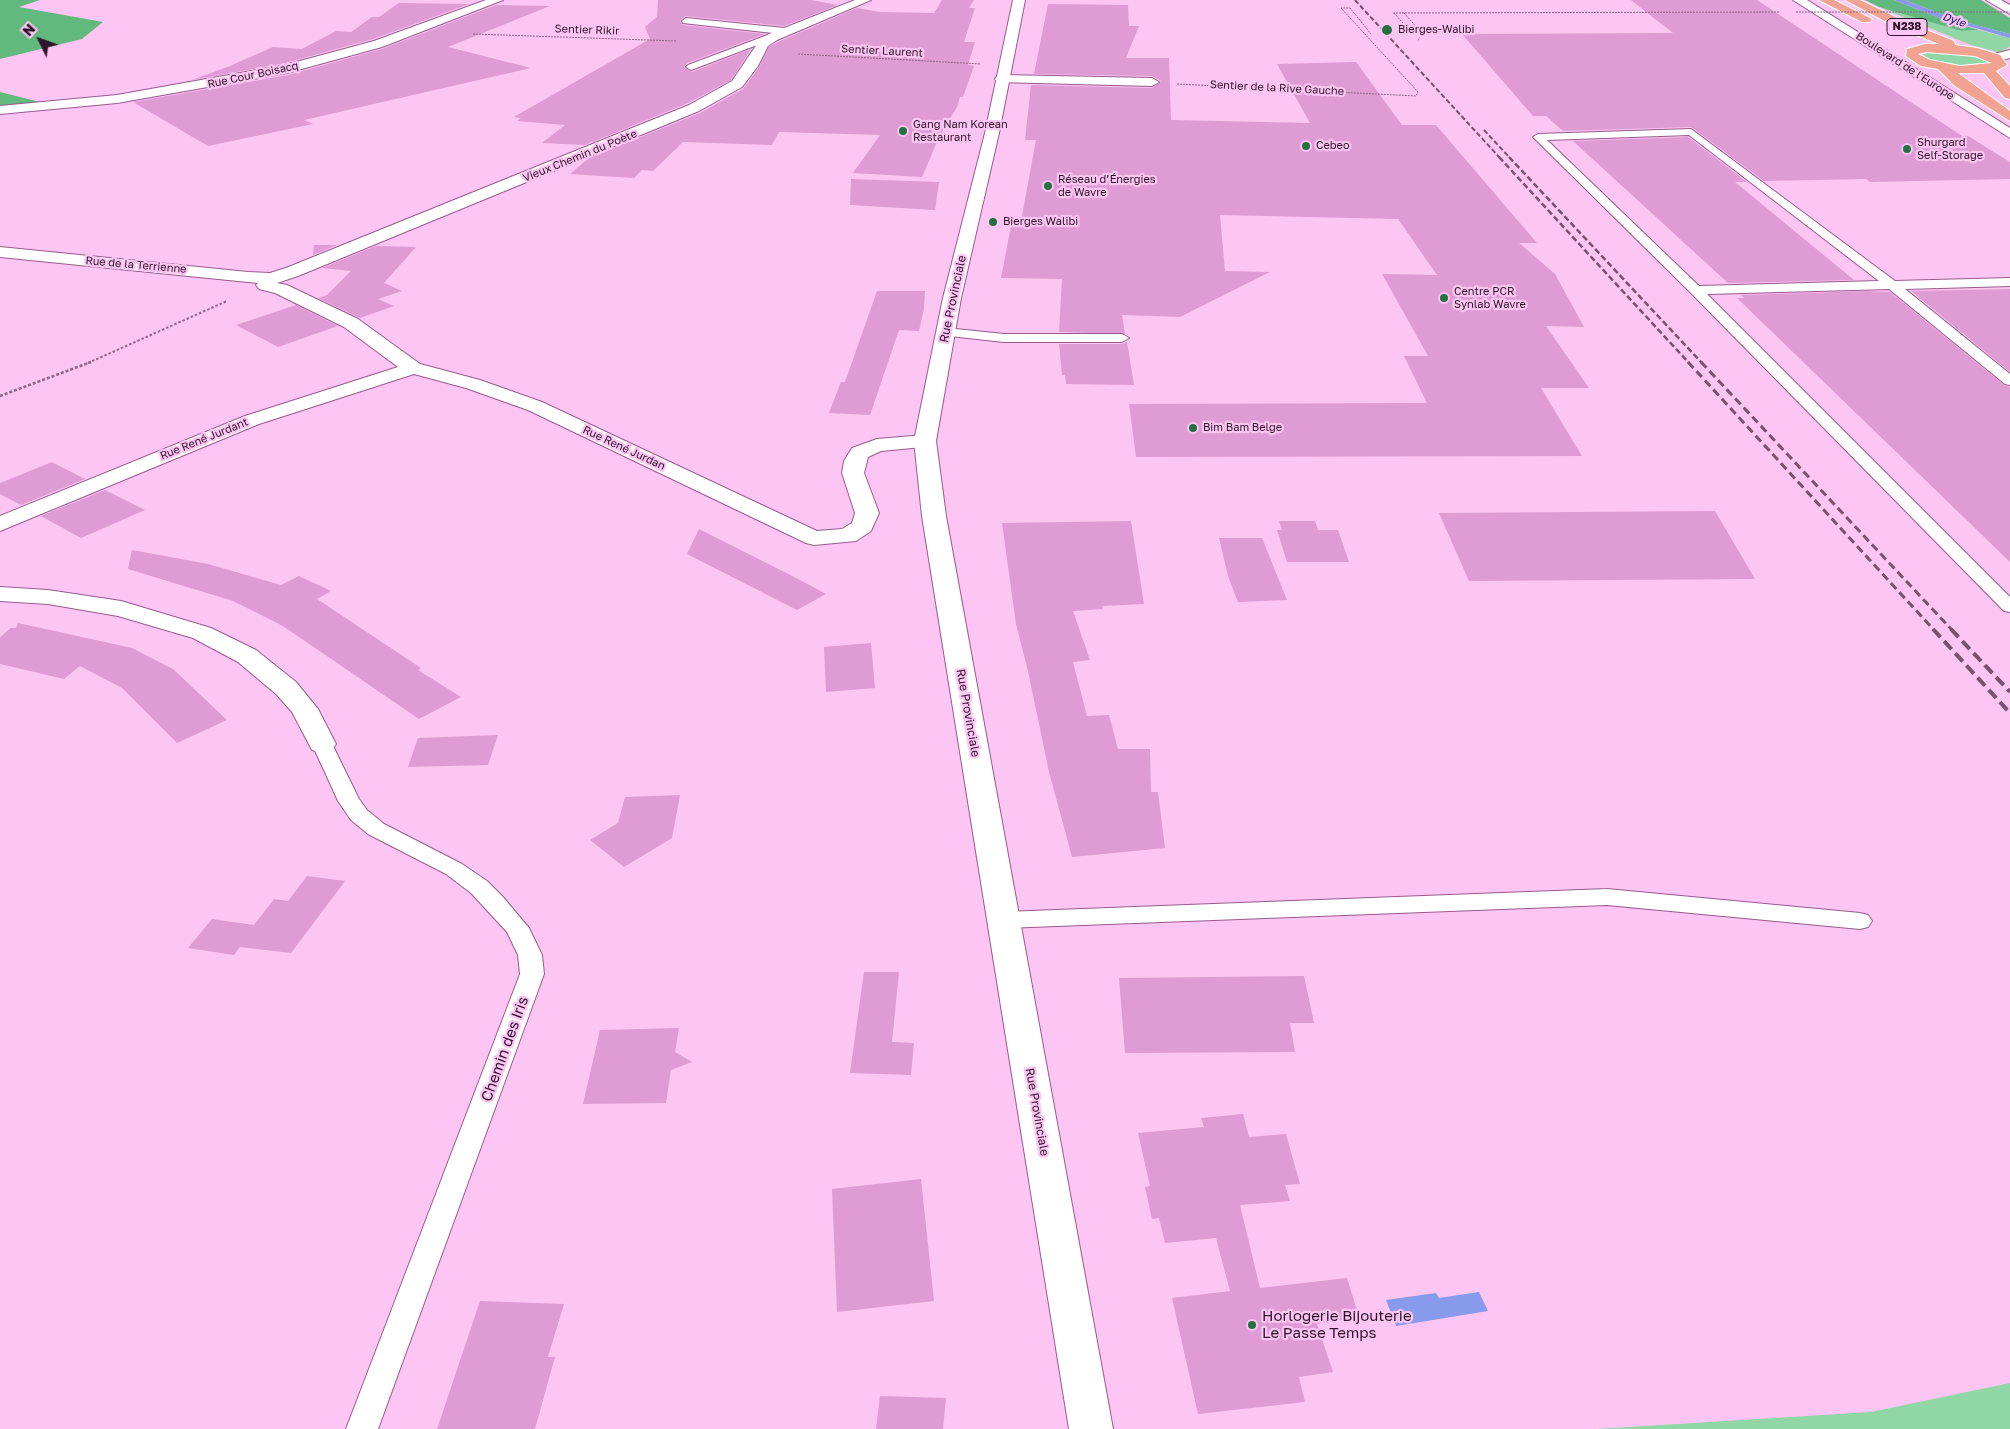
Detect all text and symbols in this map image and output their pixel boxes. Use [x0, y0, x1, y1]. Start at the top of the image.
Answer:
water label: Dyle [1941, 10, 1967, 30]
north arrow [15, 15, 65, 65]
road number: N238 [1887, 18, 1927, 36]
text: N [19, 20, 38, 39]
street label: Sentier Rikir [554, 22, 620, 38]
marker: Bierges-Walibi [1380, 23, 1394, 37]
place label: Bierges-Walibi [1398, 23, 1475, 37]
street label: Boulevard de l'Europe [1853, 29, 1957, 103]
street label: Sentier Laurent [841, 42, 923, 60]
street label: Rue Cour Boisacq [206, 59, 300, 91]
street label: Sentier de la Rive Gauche [1210, 78, 1344, 98]
place label: Gang Nam Korean Restaurant [913, 118, 1008, 144]
marker: Gang Nam Korean Restaurant [897, 125, 909, 137]
street label: Vieux Chemin du Poète [521, 127, 639, 185]
place label: Shurgard Self-Storage [1917, 136, 1983, 162]
place label: Cebeo [1316, 139, 1350, 153]
marker: Cebeo [1300, 140, 1312, 152]
marker: Shurgard Self-Storage [1901, 143, 1913, 155]
place label: Réseau d’Énergies de Wavre [1058, 173, 1156, 199]
marker: Réseau d’Énergies de Wavre [1042, 180, 1054, 192]
place label: Bierges Walibi [1003, 215, 1078, 229]
marker: Bierges Walibi [987, 216, 999, 228]
street label: Rue de la Terrienne [85, 254, 187, 276]
street label: Rue Provinciale [937, 254, 969, 344]
place label: Centre PCR Synlab Wavre [1454, 285, 1526, 311]
marker: Centre PCR Synlab Wavre [1438, 292, 1450, 304]
street label: Rue René Jurdant [158, 415, 250, 463]
place label: Bim Bam Belge [1203, 421, 1282, 435]
marker: Bim Bam Belge [1187, 422, 1199, 434]
street label: Rue René Jurdan [581, 423, 667, 473]
street label: Rue Provinciale [953, 668, 983, 758]
street label: Chemin des Iris [478, 994, 532, 1104]
street label: Rue Provinciale [1022, 1067, 1052, 1157]
place label: Horlogerie Bijouterie Le Passe Temps [1262, 1307, 1412, 1342]
marker: Horlogerie Bijouterie Le Passe Temps [1246, 1319, 1258, 1331]

